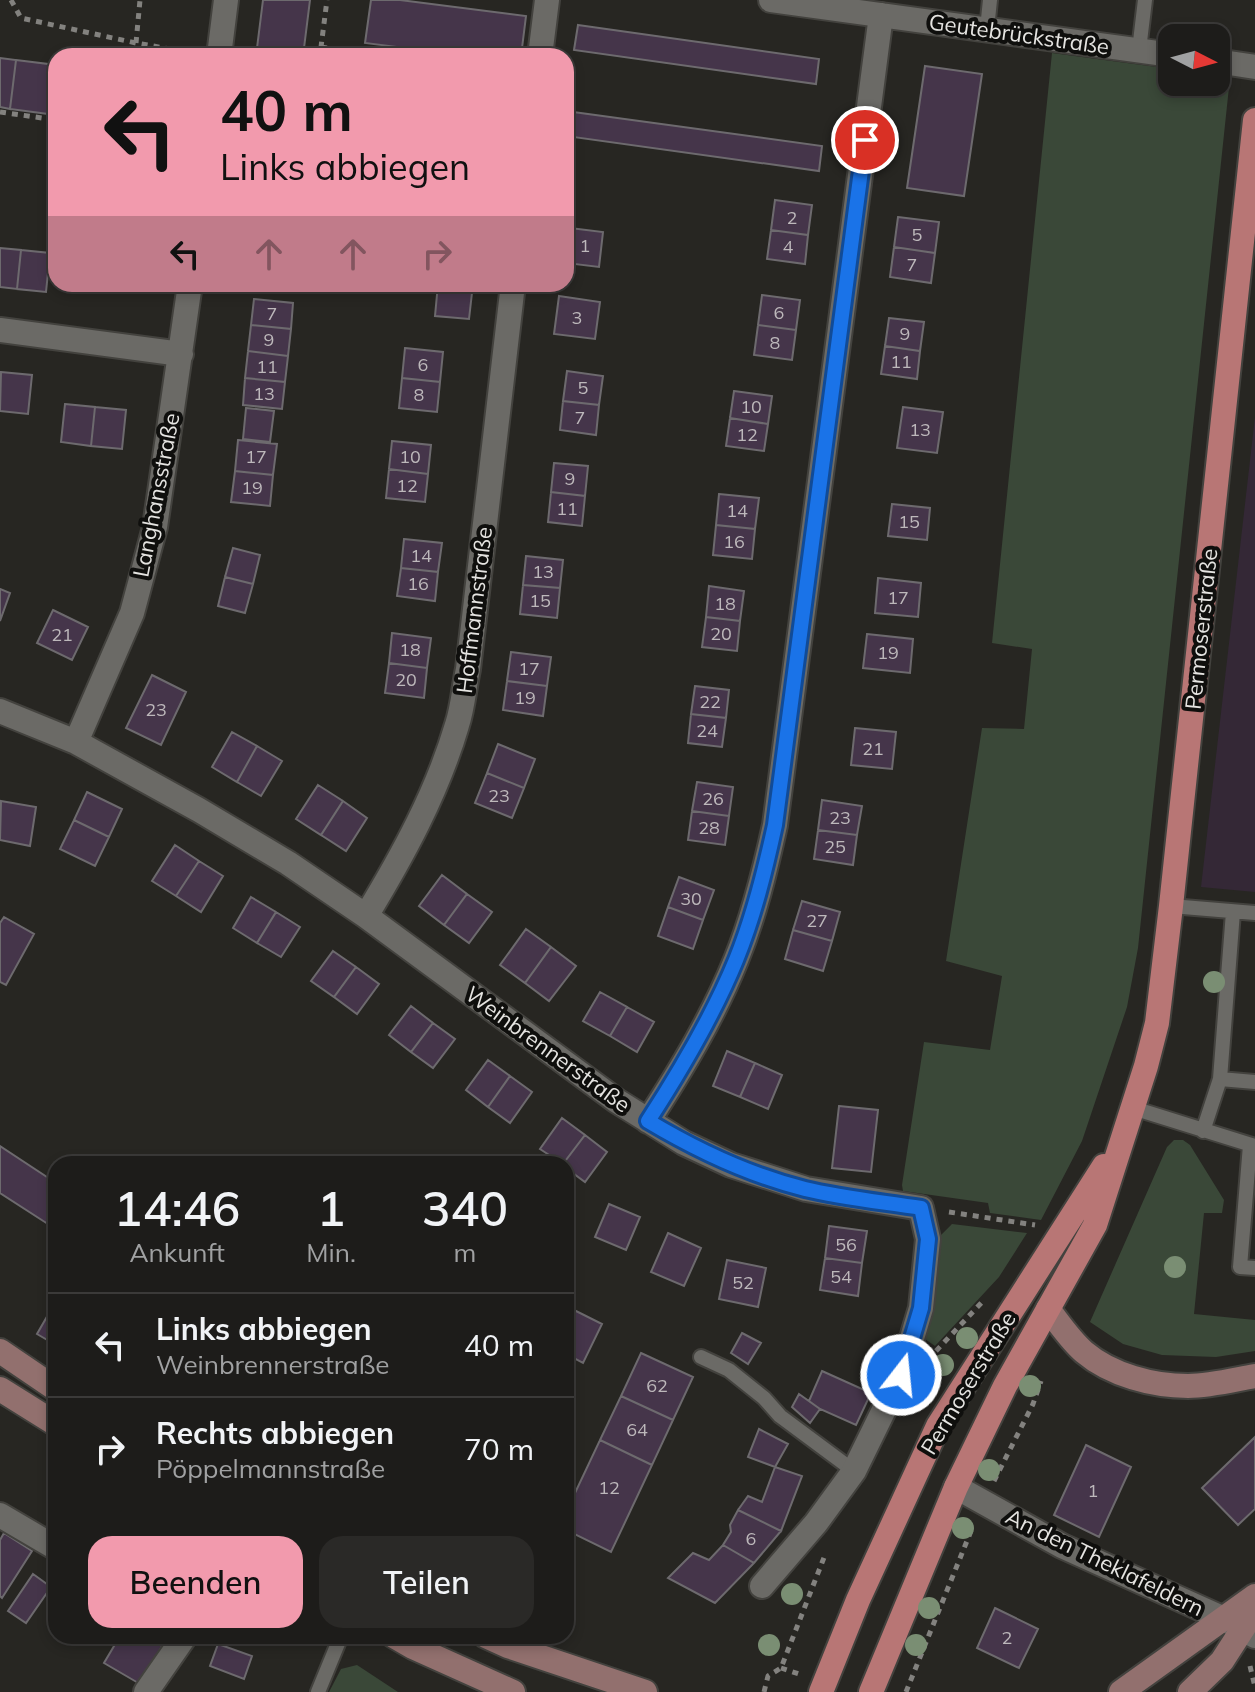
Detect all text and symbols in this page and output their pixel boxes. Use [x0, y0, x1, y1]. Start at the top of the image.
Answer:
street label: Geutebrückstraße [927, 7, 1111, 61]
north arrow [1158, 24, 1230, 96]
map controls [1158, 24, 1230, 96]
text: 40 m [220, 75, 353, 145]
icon: left [88, 80, 192, 184]
pin [831, 106, 899, 174]
icon: arrive [843, 118, 887, 162]
text: Links abbiegen [220, 144, 470, 189]
house number: 2 [787, 206, 797, 229]
house number: 5 [912, 223, 923, 246]
icon: left [163, 232, 207, 276]
icon: ahead [247, 232, 291, 276]
icon: ahead [331, 232, 375, 276]
icon: right [415, 232, 459, 276]
house number: 1 [580, 234, 590, 257]
house number: 4 [783, 235, 794, 258]
house number: 7 [907, 253, 917, 276]
house number: 6 [774, 301, 784, 324]
house number: 7 [267, 302, 277, 325]
house number: 3 [572, 306, 582, 329]
house number: 9 [900, 322, 910, 345]
house number: 9 [264, 328, 274, 351]
house number: 8 [770, 331, 780, 354]
house number: 11 [890, 350, 912, 373]
house number: 6 [418, 353, 428, 376]
house number: 11 [256, 355, 278, 378]
house number: 5 [578, 376, 589, 399]
house number: 13 [253, 382, 275, 405]
house number: 8 [414, 383, 424, 406]
house number: 10 [740, 395, 762, 418]
house number: 7 [575, 406, 585, 429]
street label: Langhansstraße [126, 410, 186, 580]
house number: 13 [909, 418, 931, 441]
house number: 12 [736, 423, 758, 446]
house number: 17 [245, 445, 267, 468]
house number: 10 [399, 445, 421, 468]
house number: 9 [565, 467, 575, 490]
house number: 12 [396, 474, 418, 497]
house number: 19 [241, 476, 263, 499]
house number: 11 [556, 497, 578, 520]
house number: 14 [726, 499, 748, 522]
house number: 15 [898, 510, 920, 533]
street label: Hoffmannstraße [450, 525, 498, 695]
house number: 16 [723, 530, 745, 553]
house number: 14 [410, 544, 432, 567]
street label: Permoserstraße [1179, 547, 1223, 711]
house number: 13 [532, 560, 554, 583]
house number: 16 [407, 572, 429, 595]
house number: 17 [887, 586, 909, 609]
house number: 15 [529, 589, 551, 612]
house number: 18 [714, 592, 736, 615]
house number: 20 [710, 622, 732, 645]
house number: 21 [51, 623, 73, 646]
house number: 18 [399, 638, 421, 661]
house number: 19 [877, 641, 899, 664]
house number: 17 [518, 657, 540, 680]
house number: 20 [395, 668, 417, 691]
house number: 19 [514, 686, 536, 709]
house number: 22 [699, 690, 721, 713]
house number: 23 [145, 698, 167, 721]
house number: 24 [696, 719, 718, 742]
house number: 21 [862, 737, 884, 760]
house number: 23 [488, 784, 510, 807]
house number: 26 [702, 787, 724, 810]
house number: 23 [829, 806, 851, 829]
house number: 28 [698, 816, 720, 839]
house number: 25 [824, 835, 846, 858]
house number: 30 [680, 887, 702, 910]
house number: 27 [806, 909, 828, 932]
street label: Weinbrennerstraße [460, 980, 636, 1118]
text: 14:46 [114, 1178, 240, 1238]
text: 1 [317, 1178, 345, 1238]
text: 340 [422, 1178, 508, 1238]
house number: 56 [835, 1233, 857, 1256]
text: Ankunft [129, 1236, 225, 1269]
text: Min. [306, 1236, 356, 1269]
text: m [454, 1236, 476, 1269]
house number: 54 [830, 1265, 852, 1288]
house number: 52 [732, 1271, 754, 1294]
street label: Permoserstraße [914, 1306, 1022, 1460]
text: Links abbiegen [156, 1310, 372, 1348]
icon: left [88, 1323, 132, 1367]
text: 40 m [464, 1326, 534, 1364]
position arrow [859, 1333, 943, 1417]
text: Weinbrennerstraße [156, 1348, 389, 1381]
house number: 62 [646, 1374, 668, 1397]
text: Rechts abbiegen [156, 1414, 394, 1452]
house number: 64 [626, 1418, 648, 1441]
icon: right [88, 1427, 132, 1471]
text: 70 m [464, 1430, 534, 1468]
text: Pöppelmannstraße [156, 1452, 385, 1485]
house number: 12 [598, 1476, 620, 1499]
house number: 1 [1088, 1479, 1098, 1502]
street label: An den Theklafeldern [1001, 1502, 1209, 1622]
house number: 6 [746, 1527, 756, 1550]
button: Beenden [88, 1536, 303, 1628]
button: Teilen [319, 1536, 534, 1628]
house number: 2 [1002, 1626, 1012, 1649]

